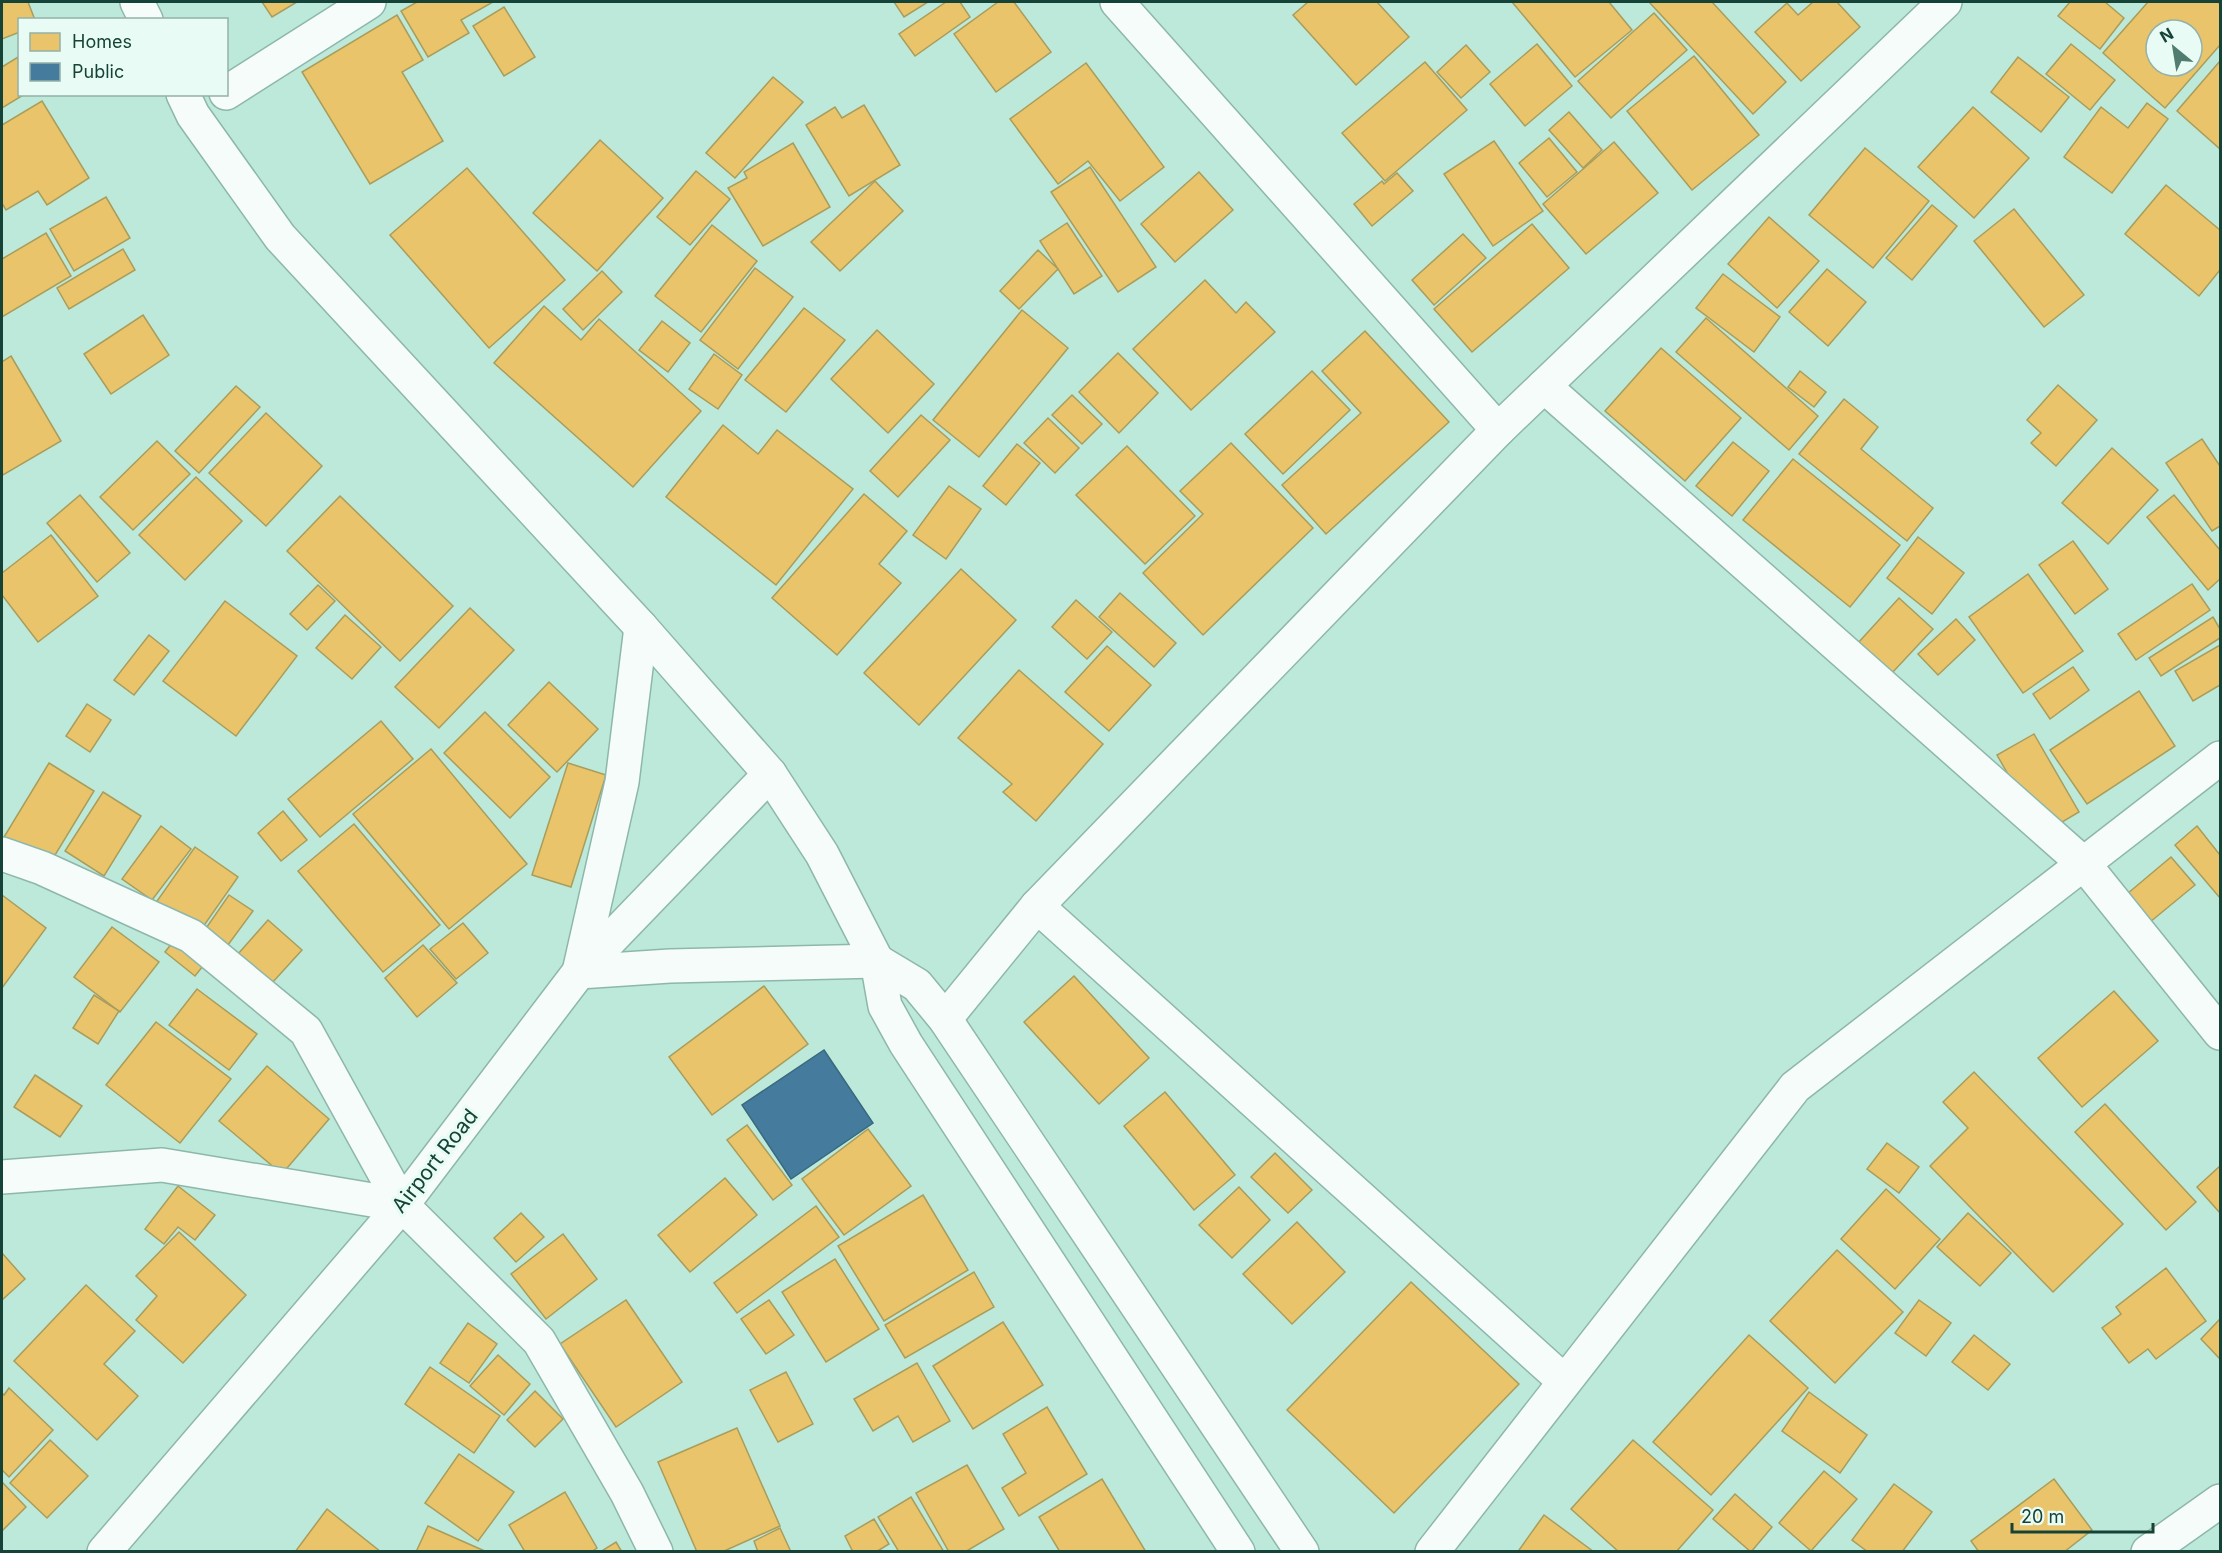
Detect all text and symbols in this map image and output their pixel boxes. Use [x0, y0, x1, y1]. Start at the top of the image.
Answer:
legend [18, 18, 228, 96]
north arrow [2144, 18, 2204, 78]
text: N [2156, 23, 2177, 47]
text: Homes [72, 31, 132, 52]
text: Public [72, 61, 124, 82]
street label: Airport Road [386, 1104, 483, 1218]
scale bar [2012, 1496, 2153, 1534]
text: 20 m [2021, 1506, 2064, 1527]

